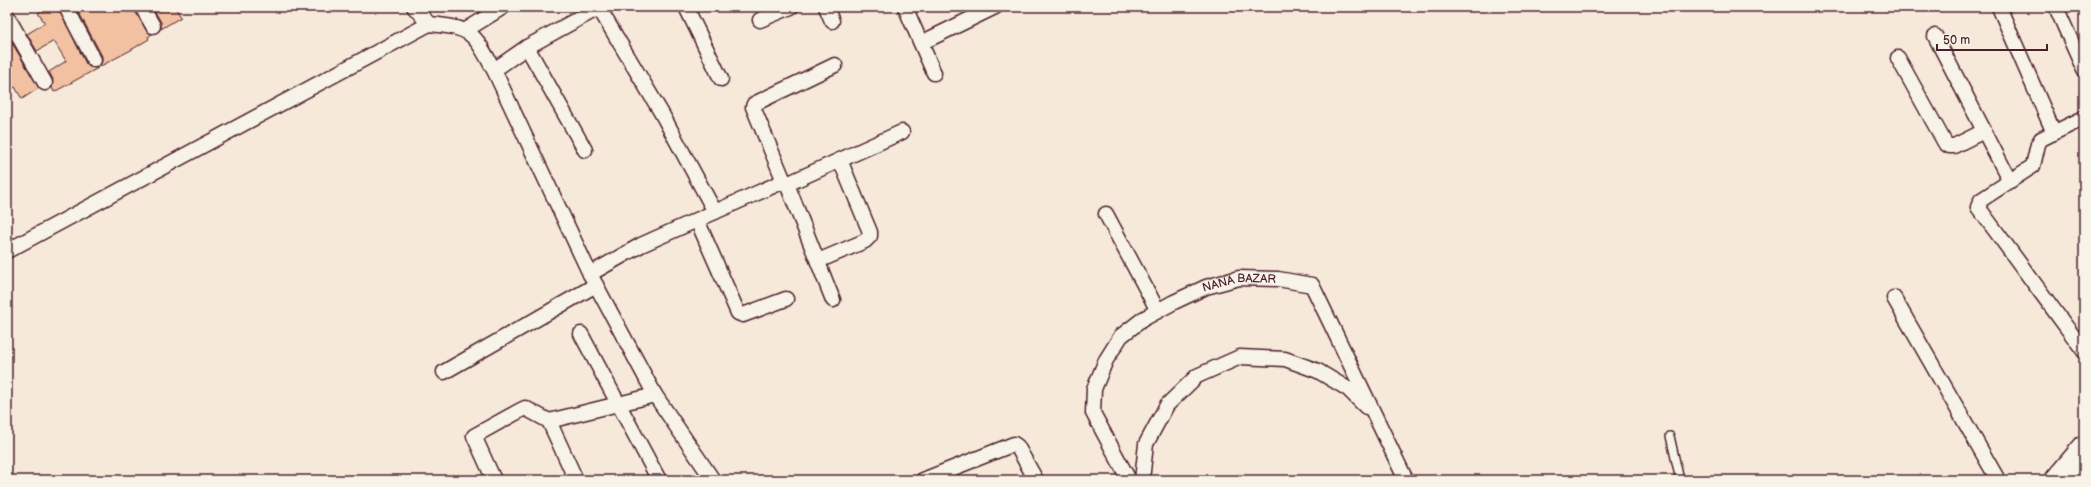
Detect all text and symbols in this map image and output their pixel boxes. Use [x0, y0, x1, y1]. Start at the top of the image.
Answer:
scale bar [1937, 26, 2047, 52]
text: 50 m [1943, 33, 1970, 48]
street label: NANA BAZAR [1200, 270, 1277, 295]

